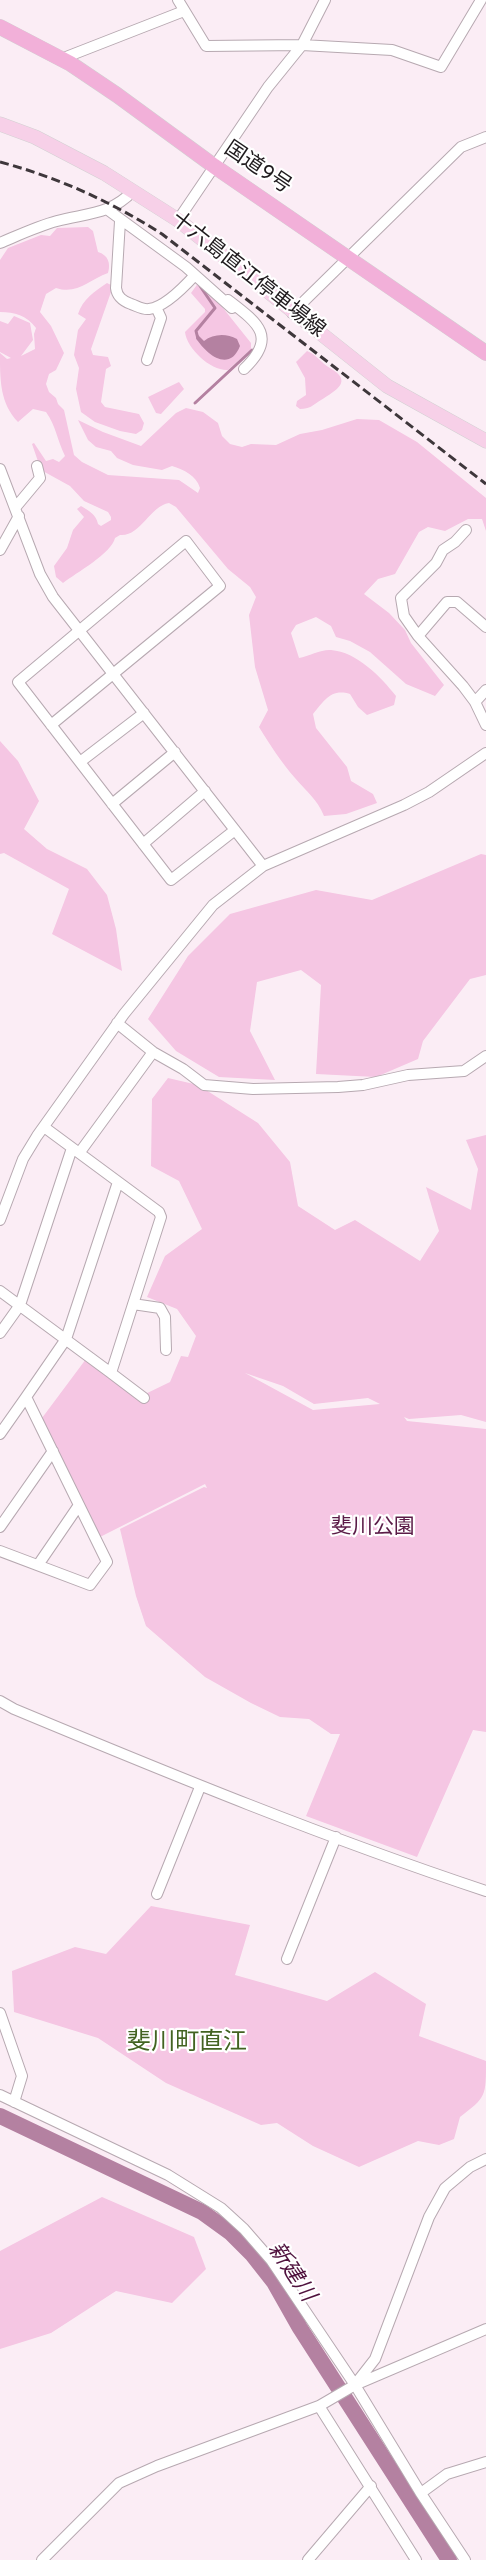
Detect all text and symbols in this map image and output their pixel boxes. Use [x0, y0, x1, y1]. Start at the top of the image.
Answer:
street label: 国道9号 [219, 137, 295, 201]
street label: 十六島直江停車場線 [165, 208, 329, 344]
park label: 斐川公園 [331, 1516, 415, 1542]
district label: 斐川町直江 [127, 2030, 247, 2058]
water label: 新建川 [261, 2238, 319, 2308]

